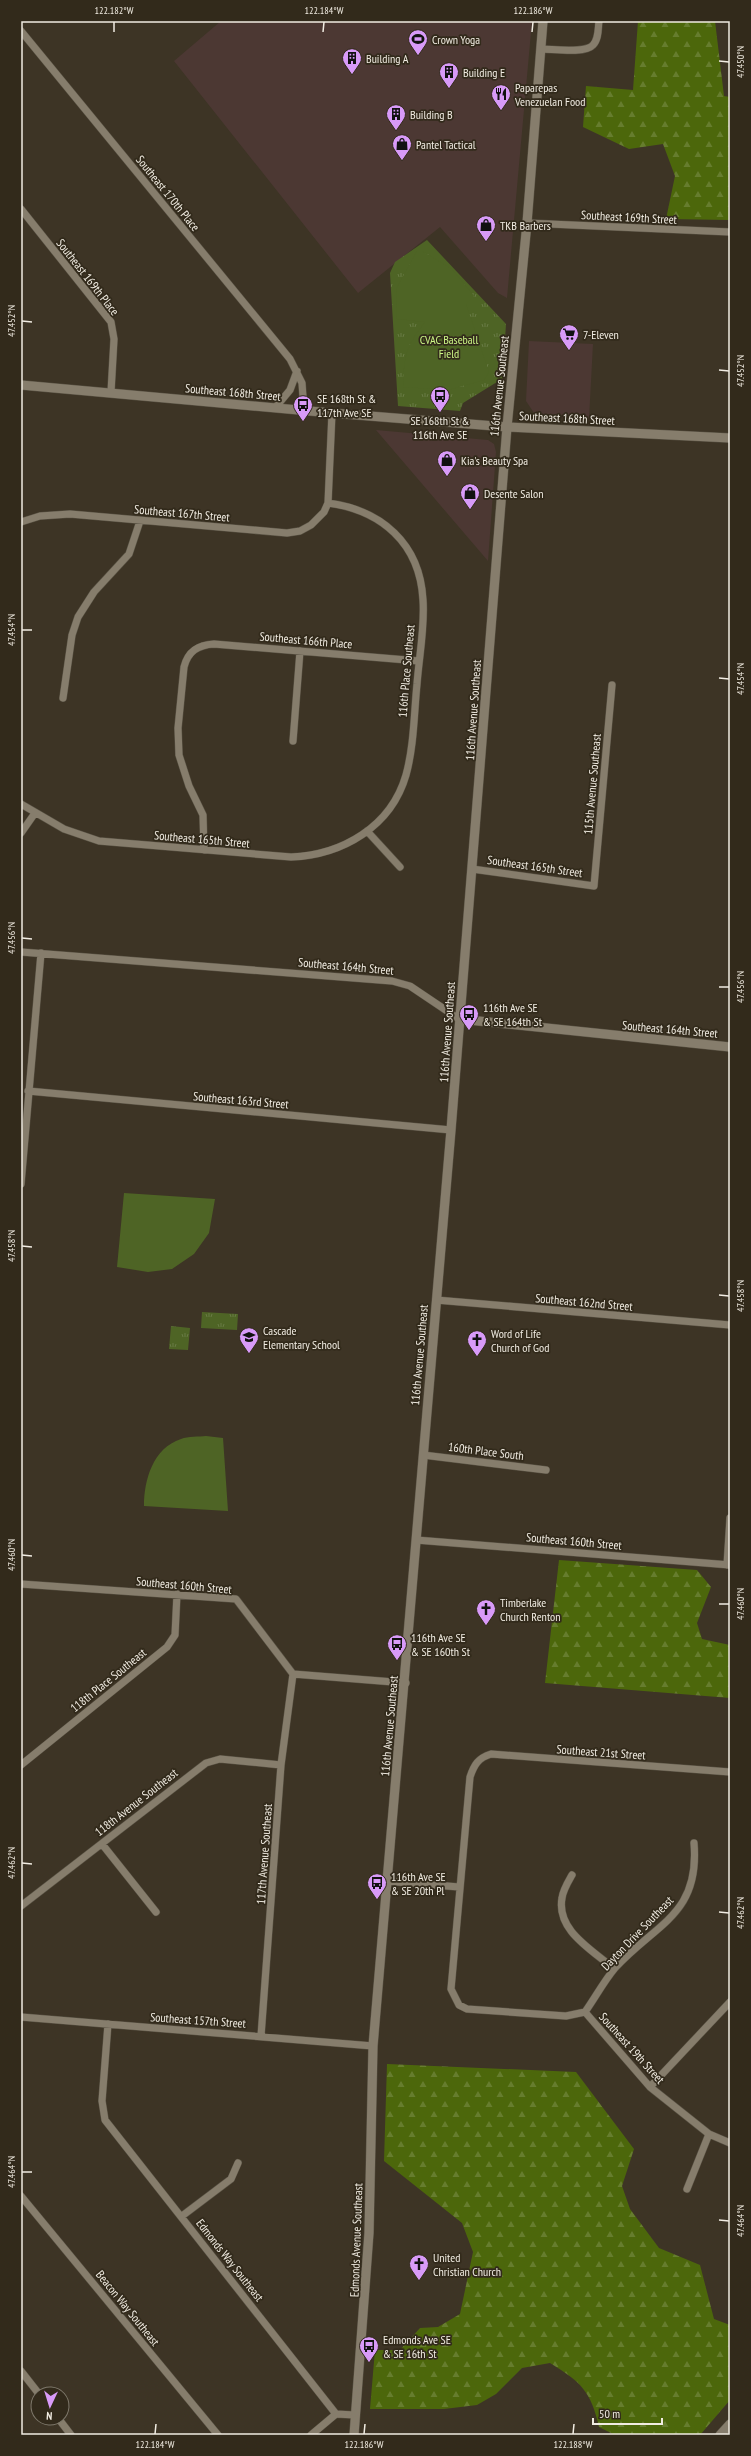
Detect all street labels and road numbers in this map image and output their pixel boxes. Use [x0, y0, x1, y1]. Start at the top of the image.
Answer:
street label: Southeast 170th Place [133, 152, 203, 234]
street label: Southeast 169th Street [581, 207, 678, 227]
street label: Southeast 169th Place [53, 236, 123, 318]
street label: 116th Avenue Southeast [486, 334, 512, 437]
street label: Southeast 168th Street [185, 380, 282, 404]
street label: Southeast 168th Street [519, 408, 616, 428]
street label: Southeast 167th Street [134, 501, 231, 525]
street label: 116th Place Southeast [394, 623, 418, 718]
street label: Southeast 166th Place [259, 628, 353, 652]
street label: 116th Avenue Southeast [462, 658, 484, 761]
street label: 115th Avenue Southeast [580, 732, 604, 835]
street label: Southeast 165th Street [154, 827, 251, 851]
street label: Southeast 165th Street [486, 852, 584, 880]
street label: Southeast 164th Street [298, 954, 395, 978]
street label: 116th Avenue Southeast [436, 980, 458, 1083]
street label: Southeast 164th Street [622, 1017, 719, 1041]
street label: Southeast 163rd Street [193, 1088, 290, 1112]
street label: Southeast 162nd Street [535, 1290, 634, 1314]
street label: 116th Avenue Southeast [407, 1303, 431, 1406]
street label: 160th Place South [447, 1439, 525, 1463]
street label: Southeast 160th Street [526, 1529, 623, 1553]
street label: Southeast 160th Street [136, 1573, 233, 1597]
street label: 118th Place Southeast [67, 1644, 149, 1715]
street label: 116th Avenue Southeast [377, 1674, 401, 1777]
street label: Southeast 21st Street [556, 1741, 647, 1763]
street label: 118th Avenue Southeast [92, 1765, 181, 1839]
street label: 117th Avenue Southeast [253, 1802, 275, 1905]
street label: Dayton Drive Southeast [598, 1892, 677, 1973]
street label: Southeast 157th Street [150, 2009, 247, 2031]
street label: Southeast 19th Street [596, 2009, 668, 2087]
street label: Edmonds Avenue Southeast [347, 2182, 366, 2297]
street label: Edmonds Way Southeast [193, 2216, 267, 2305]
street label: Beacon Way Southeast [93, 2267, 163, 2349]

